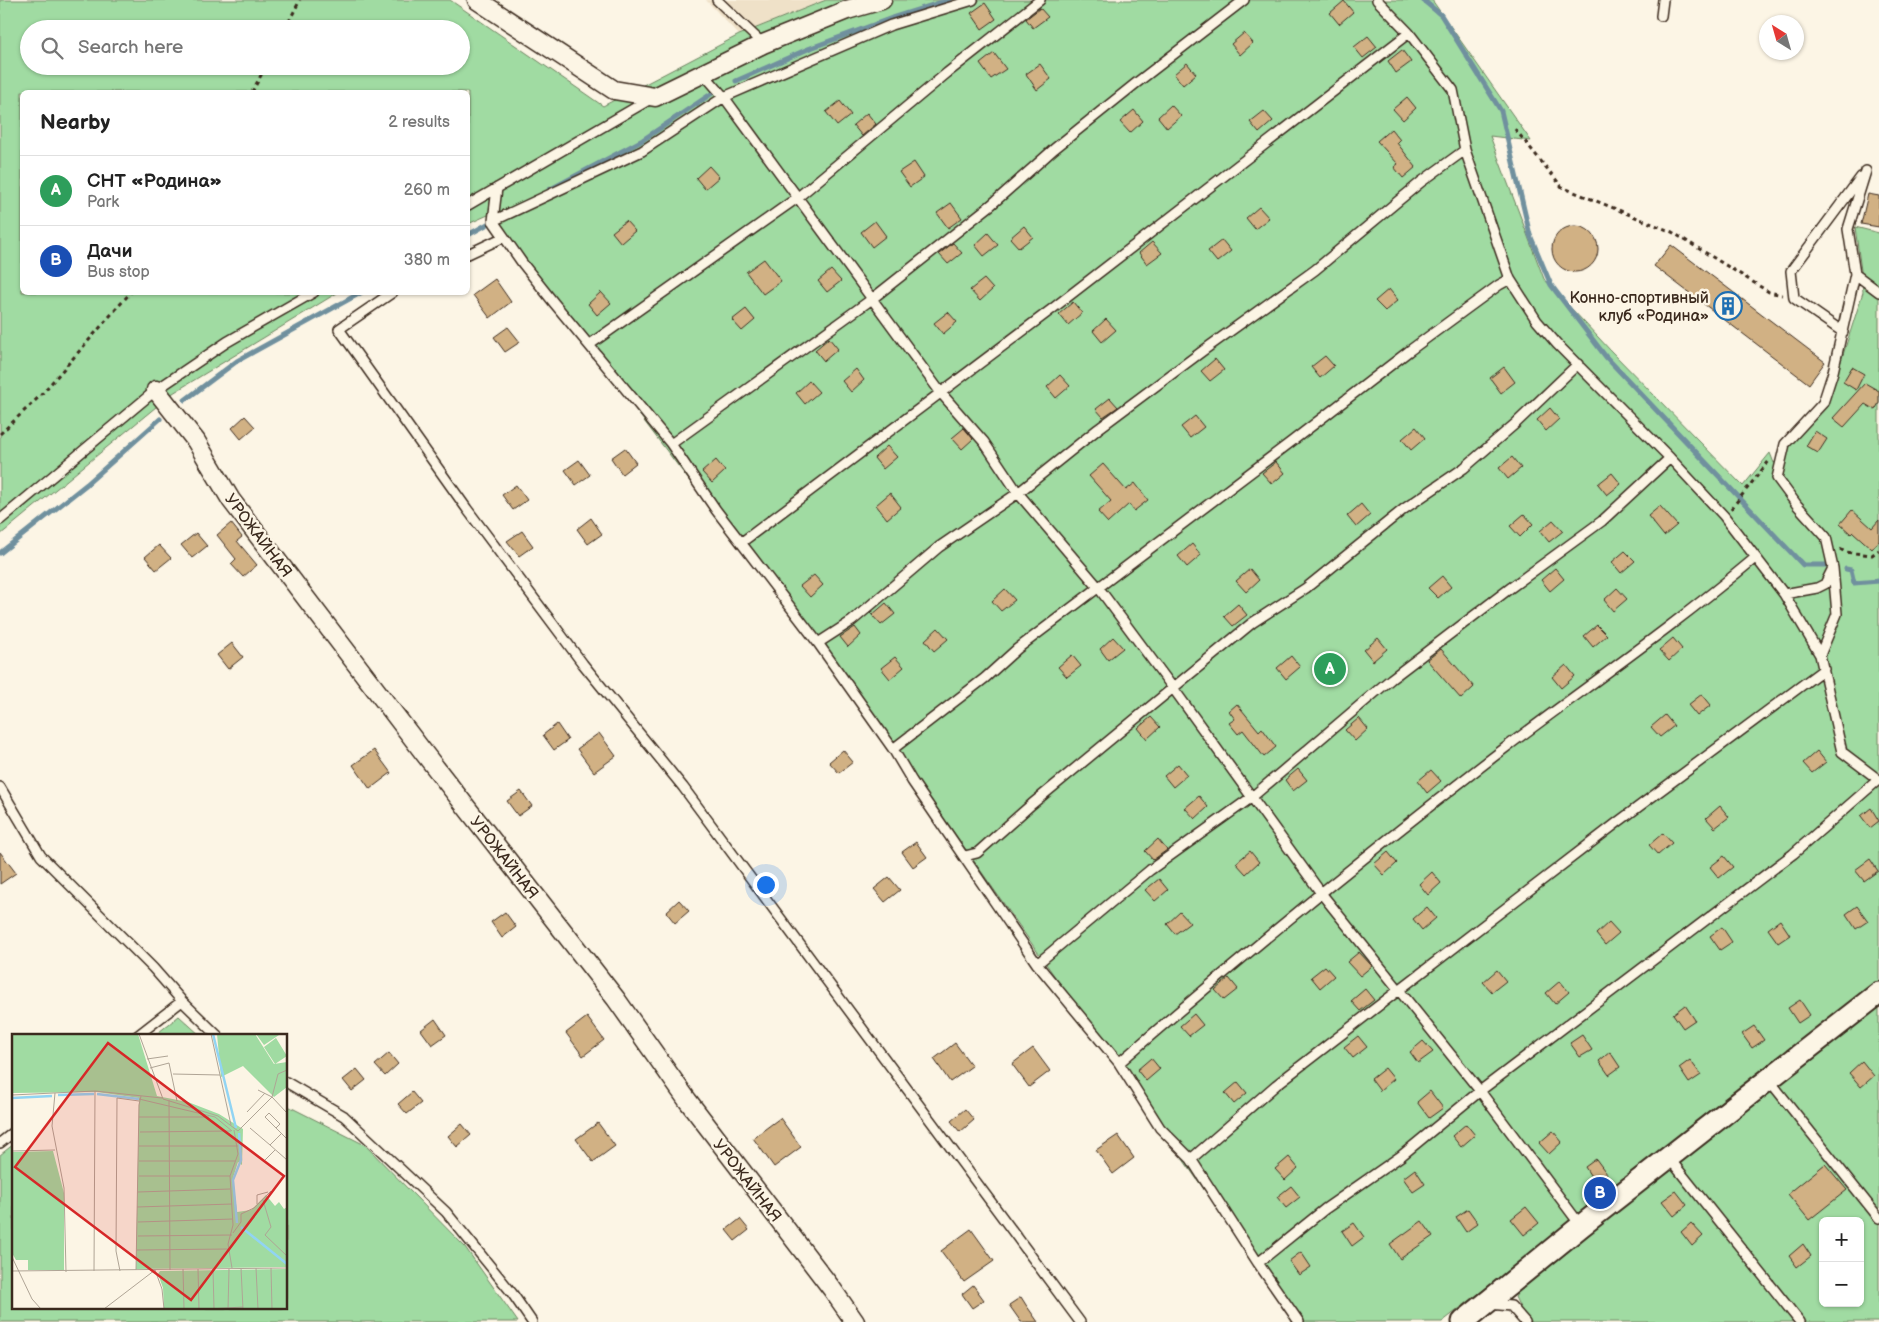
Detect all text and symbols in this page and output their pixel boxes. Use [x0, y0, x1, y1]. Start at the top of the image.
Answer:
north arrow [1759, 15, 1804, 60]
search box [20, 20, 470, 75]
icon: search [38, 34, 66, 62]
text: Search here [78, 36, 183, 59]
text: Nearby [40, 110, 110, 135]
text: 2 results [388, 113, 450, 132]
text: СНТ «Родина» [87, 170, 222, 193]
text: A [51, 181, 61, 200]
text: 260 m [404, 181, 450, 200]
text: Park [87, 193, 119, 212]
text: Дачи [87, 240, 133, 263]
text: B [50, 251, 62, 270]
text: 380 m [404, 251, 450, 270]
text: Bus stop [87, 263, 150, 282]
place label: Конно-спортивный клуб «Родина» [1569, 289, 1709, 326]
building icon: Конно-спортивный клуб «Родина» [1713, 291, 1743, 321]
street label: УРОЖАЙНАЯ [220, 490, 295, 581]
pin: A [1314, 650, 1346, 688]
street label: УРОЖАЙНАЯ [466, 813, 542, 903]
your location [753, 872, 779, 898]
inset map [12, 1034, 288, 1310]
street label: УРОЖАЙНАЯ [709, 1136, 785, 1226]
pin: B [1584, 1174, 1616, 1212]
map controls [1819, 1217, 1864, 1307]
button: + [1819, 1217, 1864, 1262]
button: − [1819, 1262, 1864, 1307]

